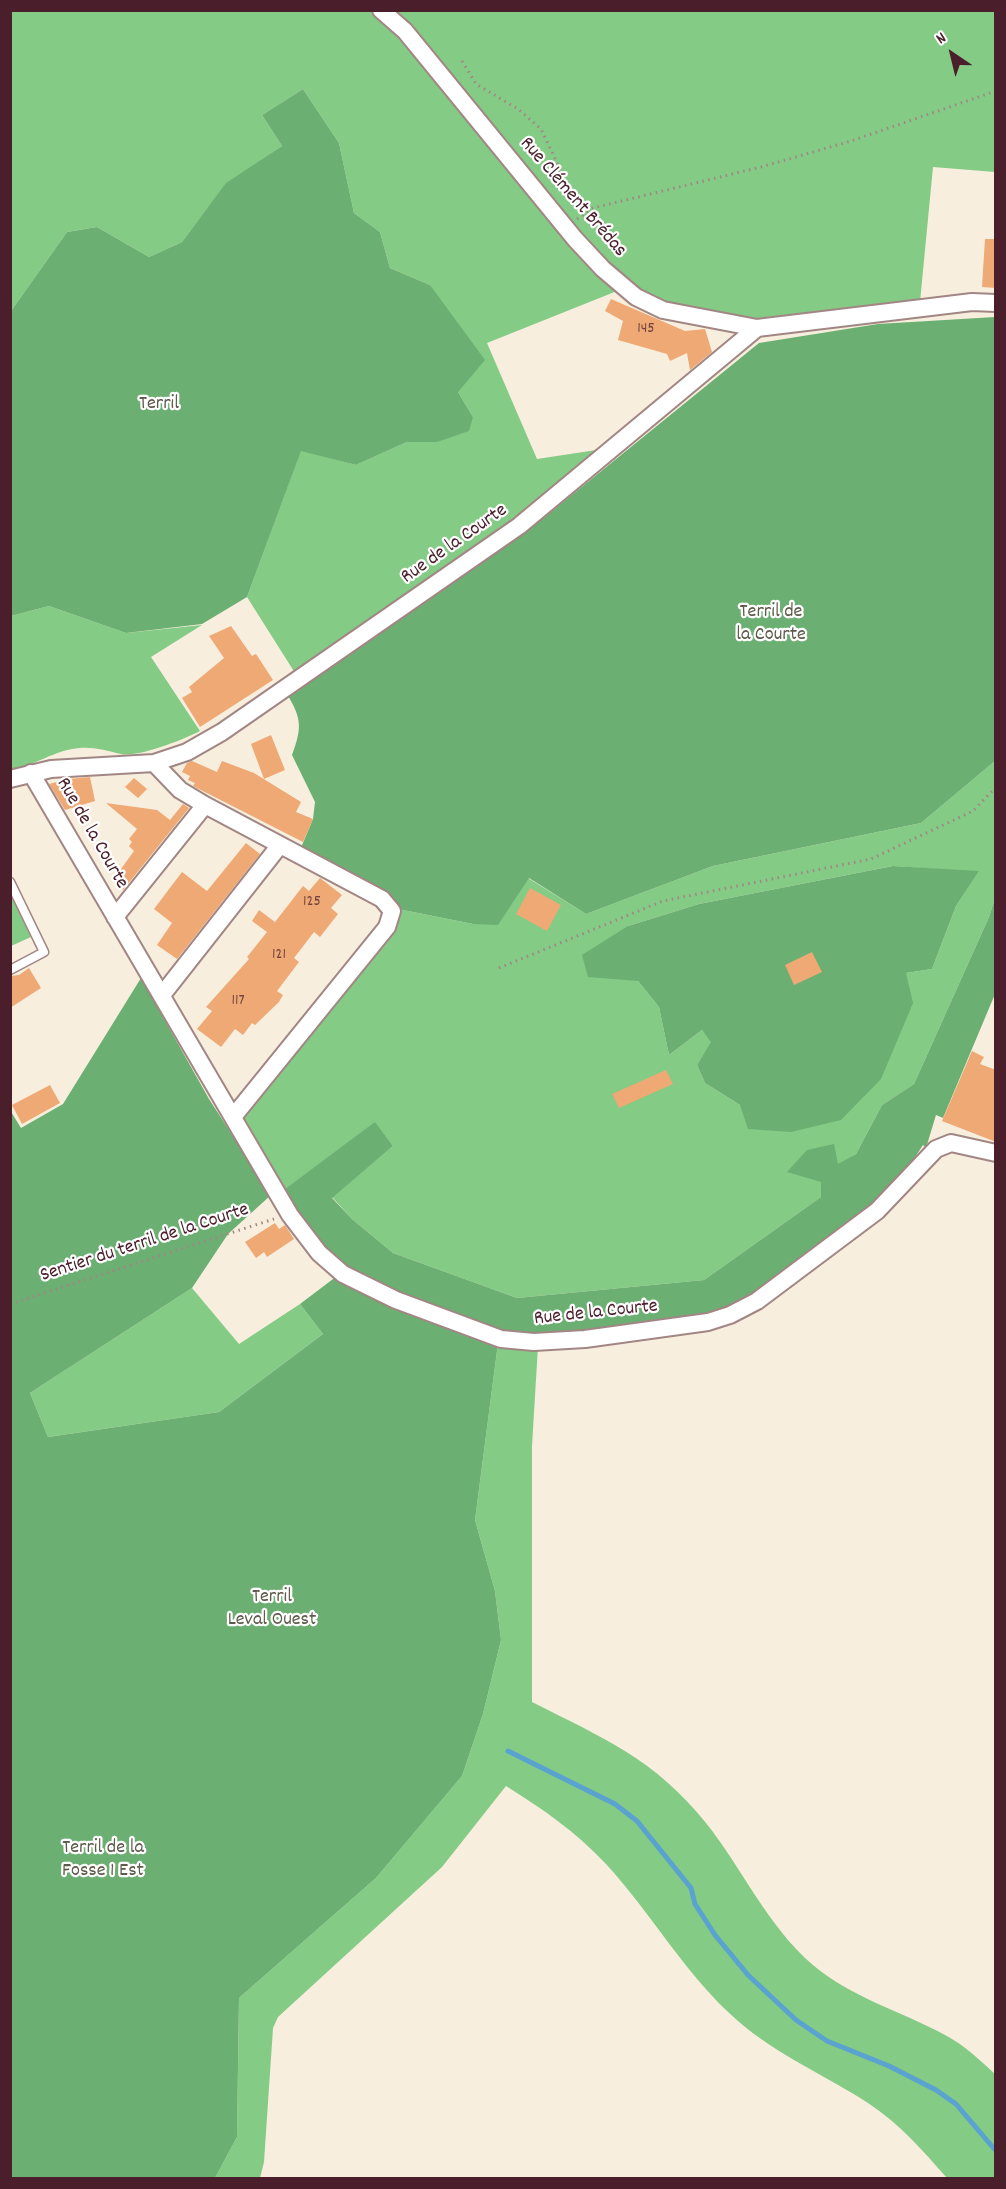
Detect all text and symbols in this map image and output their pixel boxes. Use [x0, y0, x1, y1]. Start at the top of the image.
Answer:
north arrow [922, 24, 982, 84]
text: N [932, 27, 951, 51]
street label: Rue Clément Brédas [513, 133, 631, 263]
house number: 145 [637, 320, 655, 340]
park label: Terril [139, 393, 179, 417]
street label: Rue de la Courte [397, 500, 513, 590]
park label: Terril de la Courte [736, 601, 806, 648]
street label: Rue de la Courte [50, 774, 132, 894]
house number: 125 [303, 893, 321, 913]
house number: 121 [272, 946, 286, 966]
house number: 117 [231, 992, 245, 1012]
street label: Sentier du terril de la Courte [38, 1199, 252, 1289]
street label: Rue de la Courte [533, 1296, 659, 1332]
park label: Terril Leval Ouest [228, 1586, 316, 1633]
park label: Terril de la Fosse 1 Est [62, 1837, 144, 1884]

